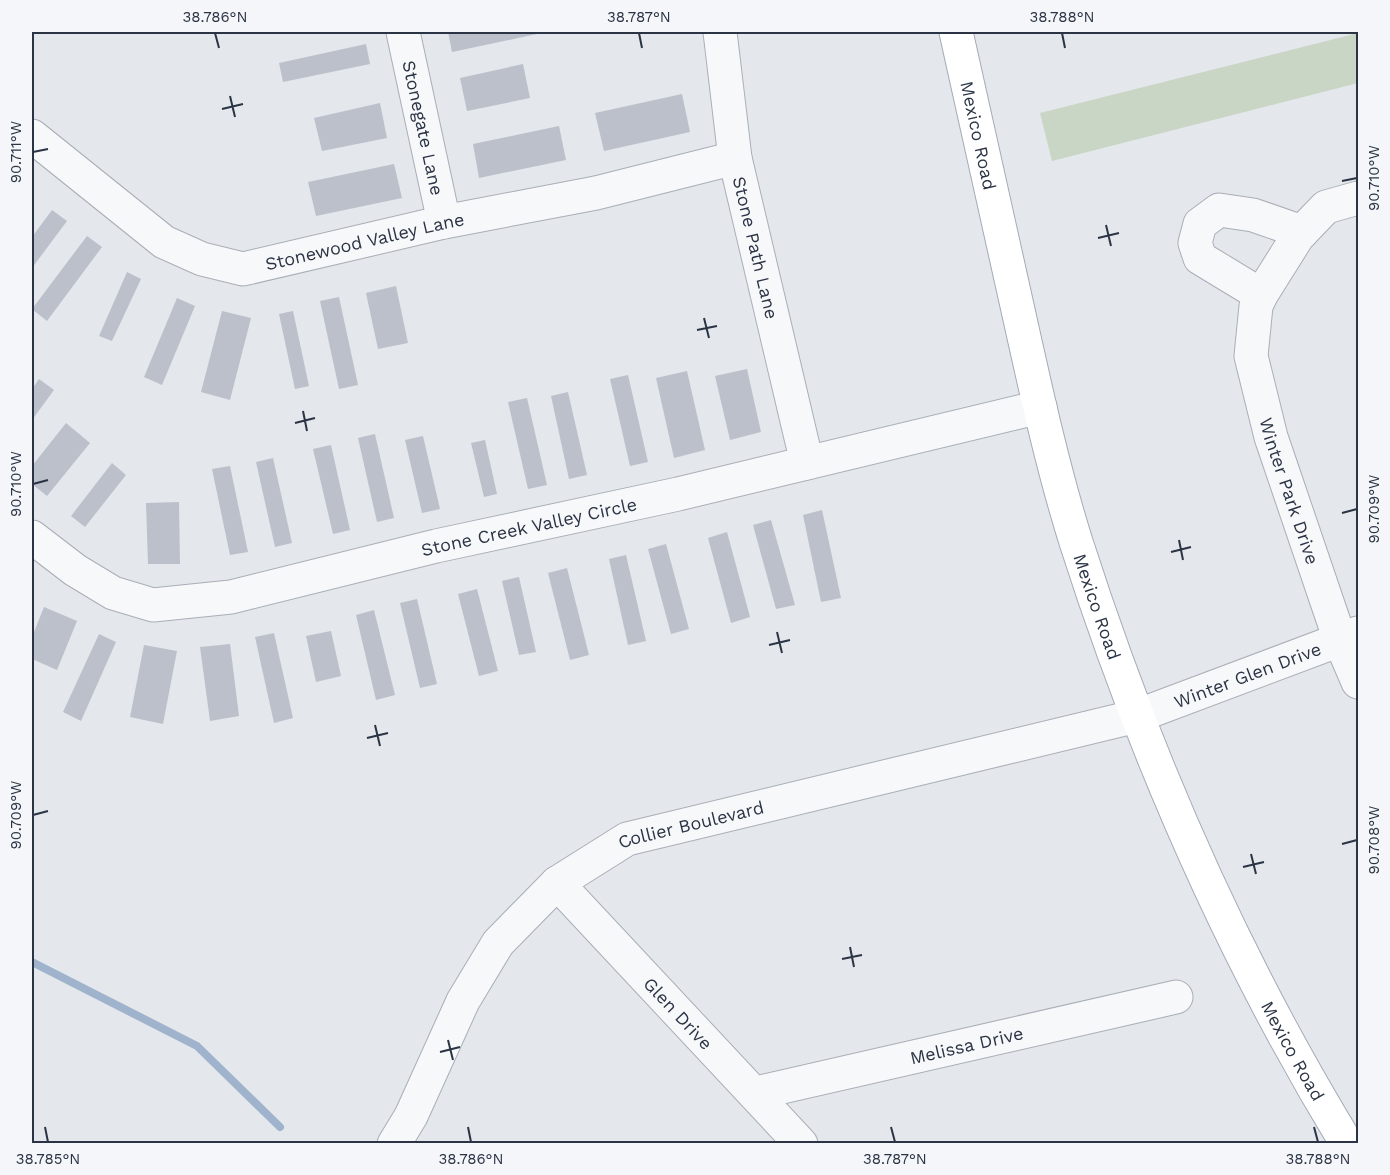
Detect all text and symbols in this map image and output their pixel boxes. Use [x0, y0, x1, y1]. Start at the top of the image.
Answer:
text: 38.786°N [182, 8, 248, 26]
text: 38.787°N [607, 8, 671, 26]
text: 38.788°N [1029, 8, 1095, 26]
street label: Stonegate Lane [399, 58, 448, 197]
street label: Mexico Road [957, 79, 1001, 192]
text: 90.711°W [7, 121, 25, 183]
text: 90.710°W [1365, 145, 1383, 211]
street label: Stone Path Lane [729, 174, 783, 321]
street label: Stonewood Valley Lane [263, 208, 466, 274]
street label: Winter Park Drive [1256, 415, 1324, 567]
text: 90.710°W [7, 451, 25, 517]
text: 90.709°W [1365, 475, 1383, 543]
street label: Stone Creek Valley Circle [419, 493, 639, 560]
street label: Mexico Road [1070, 551, 1126, 662]
street label: Winter Glen Drive [1171, 637, 1324, 712]
text: 90.709°W [7, 781, 25, 849]
street label: Collier Boulevard [614, 796, 766, 853]
text: 90.708°W [1365, 806, 1383, 874]
street label: Glen Drive [640, 973, 717, 1053]
street label: Mexico Road [1257, 997, 1329, 1104]
street label: Melissa Drive [908, 1022, 1025, 1068]
text: 38.785°N [16, 1150, 80, 1168]
text: 38.786°N [438, 1150, 504, 1168]
text: 38.787°N [863, 1150, 927, 1168]
text: 38.788°N [1285, 1150, 1351, 1168]

